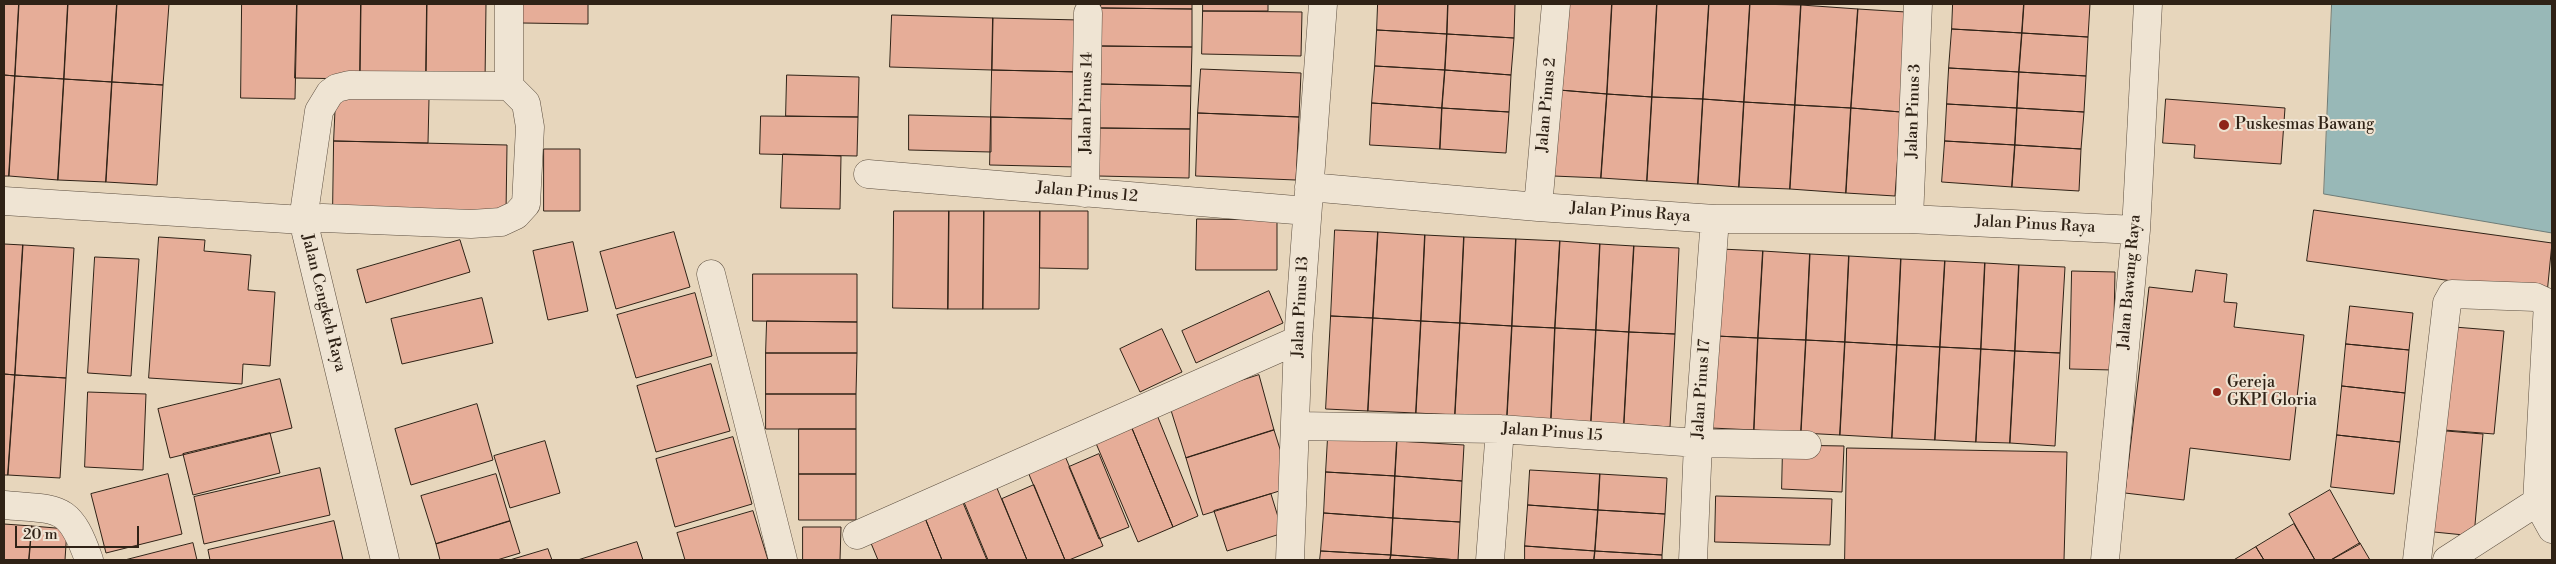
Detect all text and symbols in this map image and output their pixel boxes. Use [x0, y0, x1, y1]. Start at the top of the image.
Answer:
street label: Jalan Pinus 14 [1077, 52, 1097, 154]
street label: Jalan Pinus 2 [1533, 57, 1561, 153]
street label: Jalan Pinus 3 [1903, 63, 1925, 159]
place label: Puskesmas Bawang [2235, 115, 2374, 135]
marker: Puskesmas Bawang [2217, 118, 2231, 132]
street label: Jalan Pinus 12 [1035, 179, 1139, 207]
street label: Jalan Pinus Raya [1569, 199, 1691, 227]
street label: Jalan Pinus Raya [1974, 212, 2096, 238]
street label: Jalan Bawang Raya [2115, 214, 2145, 350]
street label: Jalan Cengkeh Raya [297, 232, 349, 374]
street label: Jalan Pinus 13 [1289, 256, 1313, 358]
street label: Jalan Pinus 17 [1689, 339, 1715, 439]
place label: Gereja GKPI Gloria [2227, 373, 2317, 411]
marker: Gereja GKPI Gloria [2211, 386, 2223, 398]
street label: Jalan Pinus 15 [1501, 420, 1603, 446]
scale bar [18, 516, 141, 548]
text: 20 m [23, 525, 58, 544]

